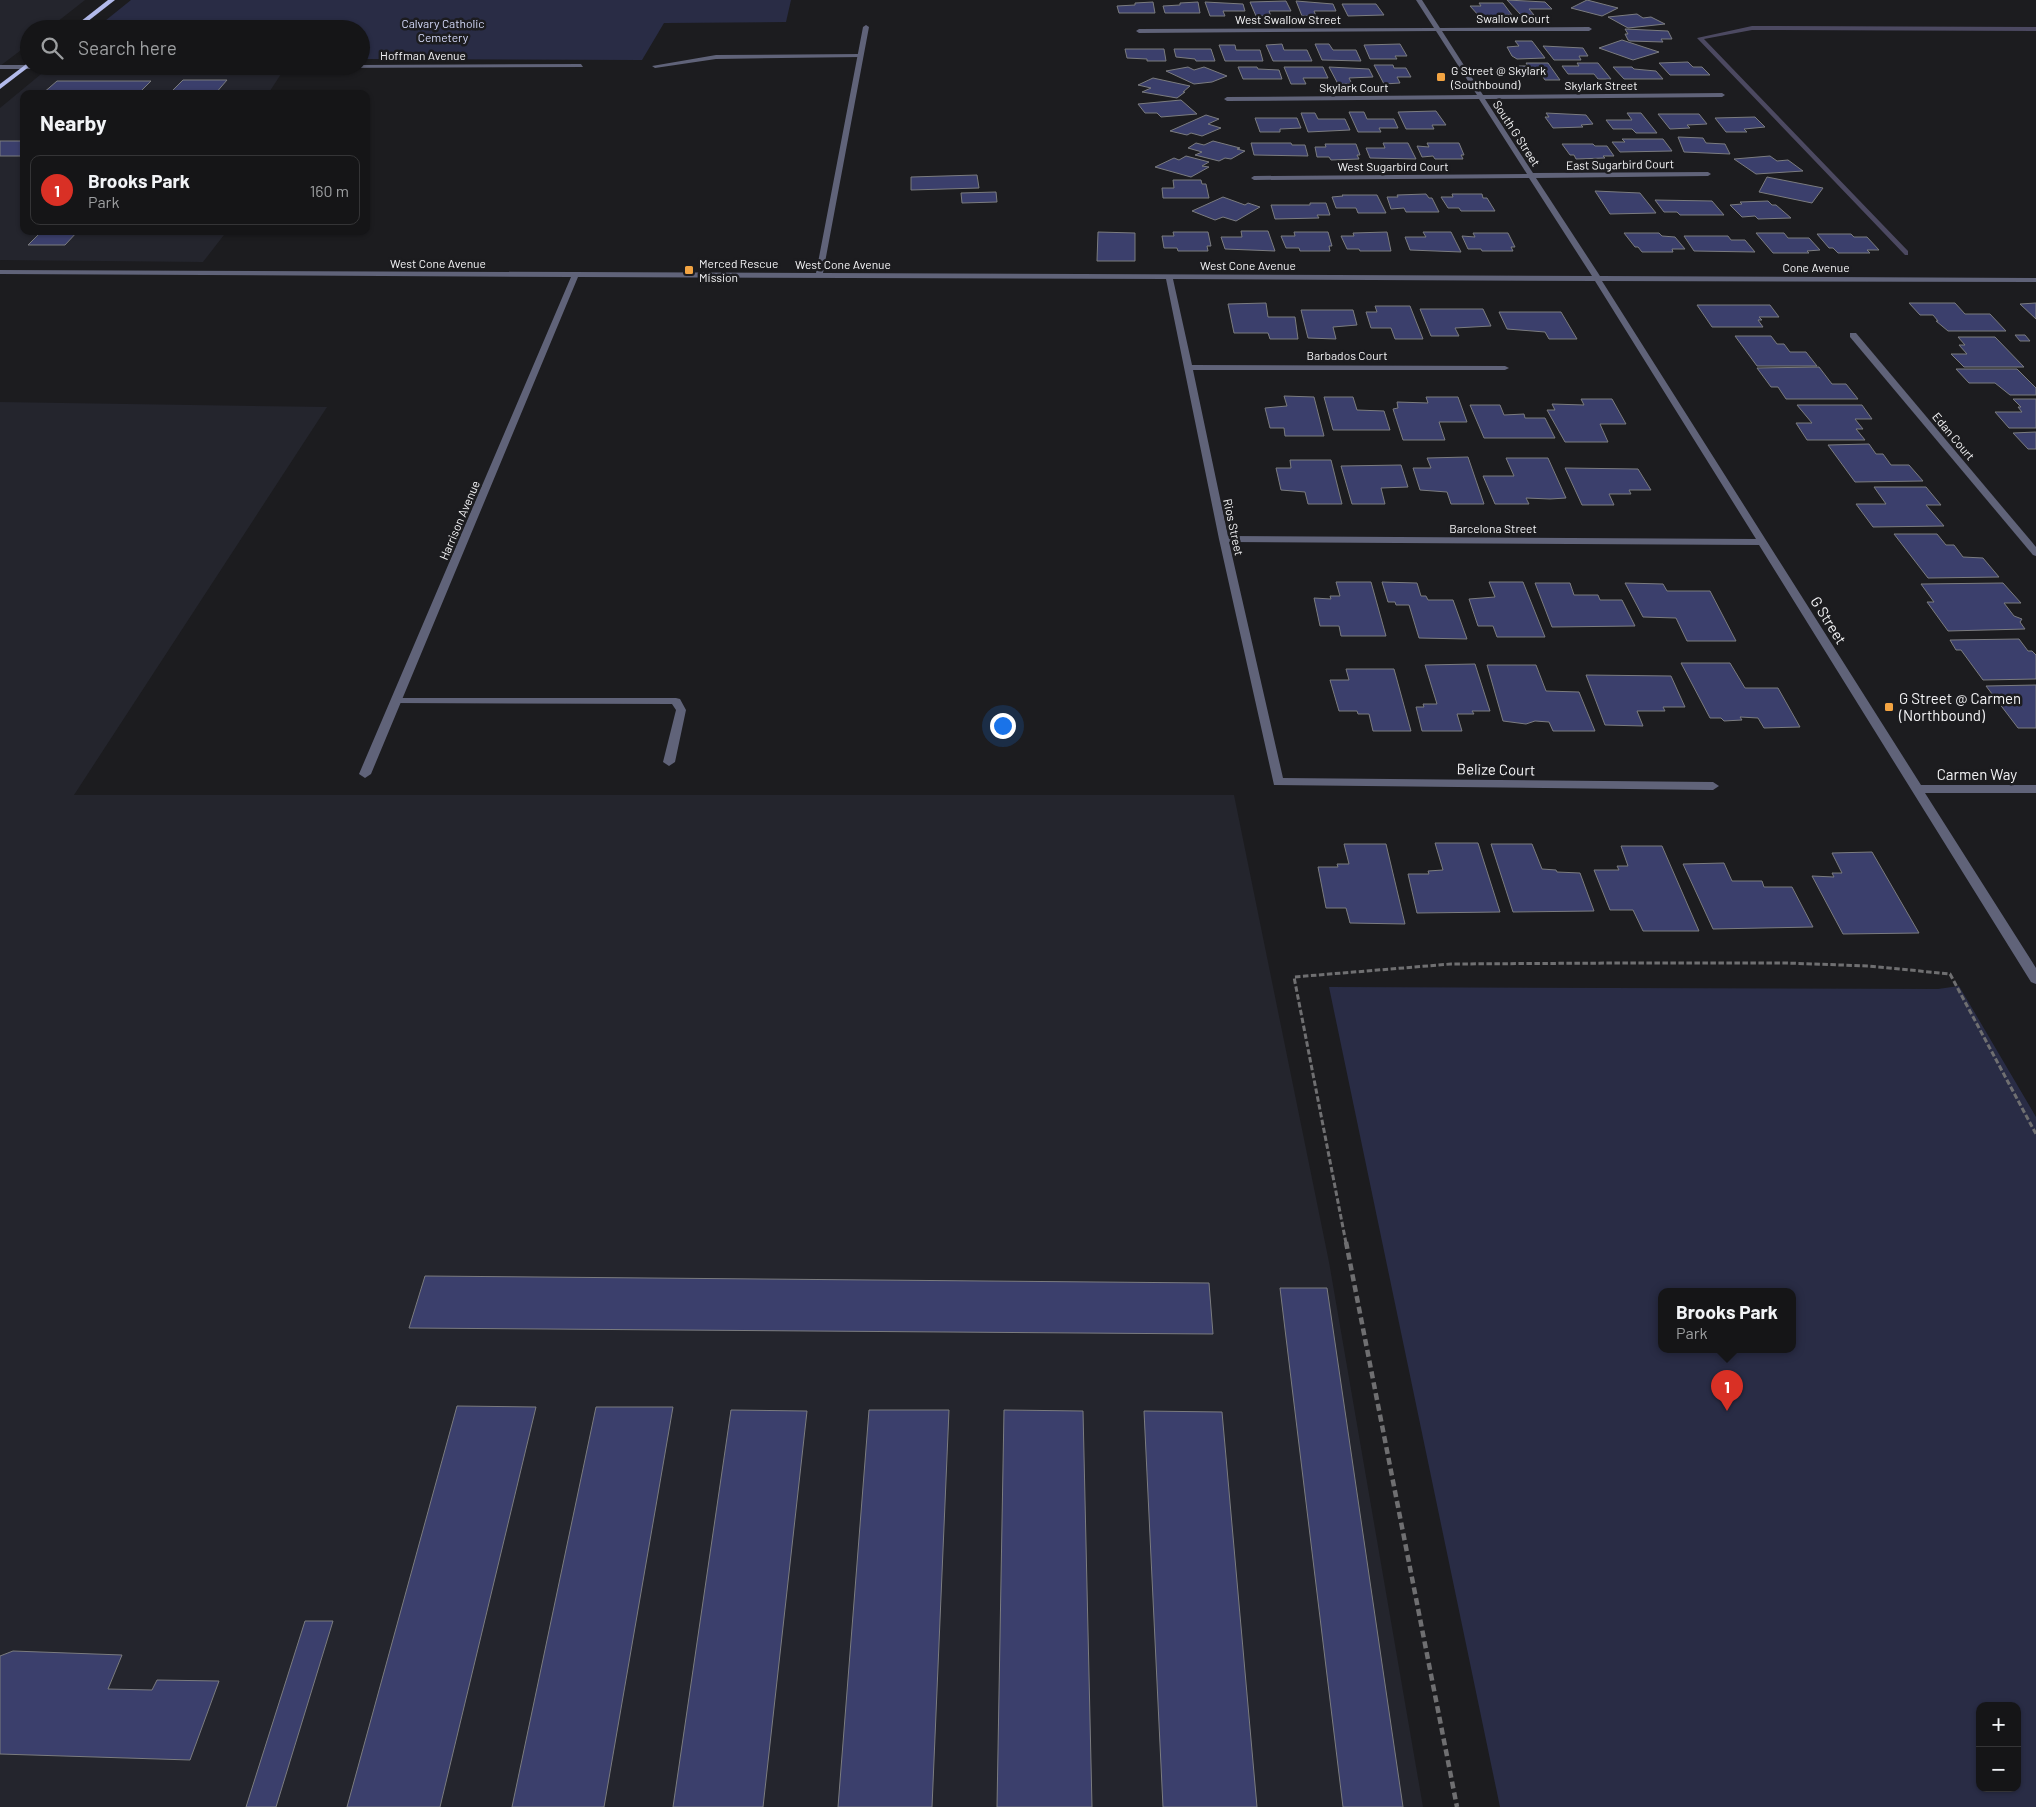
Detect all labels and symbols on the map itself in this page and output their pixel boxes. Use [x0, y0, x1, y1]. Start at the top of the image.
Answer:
street label: Swallow Court [1476, 11, 1550, 25]
street label: West Swallow Street [1235, 12, 1341, 26]
park label: Calvary Catholic Cemetery [401, 16, 485, 44]
street label: Hoffman Avenue [380, 48, 466, 62]
place label: G Street @ Skylark (Southbound) [1450, 63, 1546, 91]
marker: G Street @ Skylark (Southbound) [1435, 71, 1447, 83]
street label: Skylark Street [1565, 78, 1638, 92]
street label: Skylark Court [1319, 80, 1389, 94]
street label: South G Street [1491, 97, 1543, 169]
street label: East Sugarbird Court [1566, 156, 1674, 172]
street label: West Sugarbird Court [1337, 159, 1449, 173]
street label: West Cone Avenue [390, 256, 486, 270]
place label: Merced Rescue Mission [699, 256, 778, 284]
street label: West Cone Avenue [795, 257, 891, 271]
street label: West Cone Avenue [1200, 258, 1296, 272]
street label: Cone Avenue [1782, 260, 1850, 274]
marker: Merced Rescue Mission [683, 264, 695, 276]
street label: Barbados Court [1306, 348, 1388, 362]
street label: Edan Court [1930, 409, 1978, 463]
street label: Harrison Avenue [436, 478, 482, 562]
street label: Rios Street [1221, 497, 1247, 557]
street label: Barcelona Street [1449, 521, 1537, 535]
street label: G Street [1807, 593, 1851, 647]
place label: G Street @ Carmen (Northbound) [1898, 689, 2021, 724]
marker: G Street @ Carmen (Northbound) [1883, 701, 1895, 713]
your location [990, 713, 1016, 739]
street label: Belize Court [1456, 759, 1536, 779]
street label: Carmen Way [1937, 765, 2017, 783]
pin: 1 [1711, 1370, 1743, 1411]

